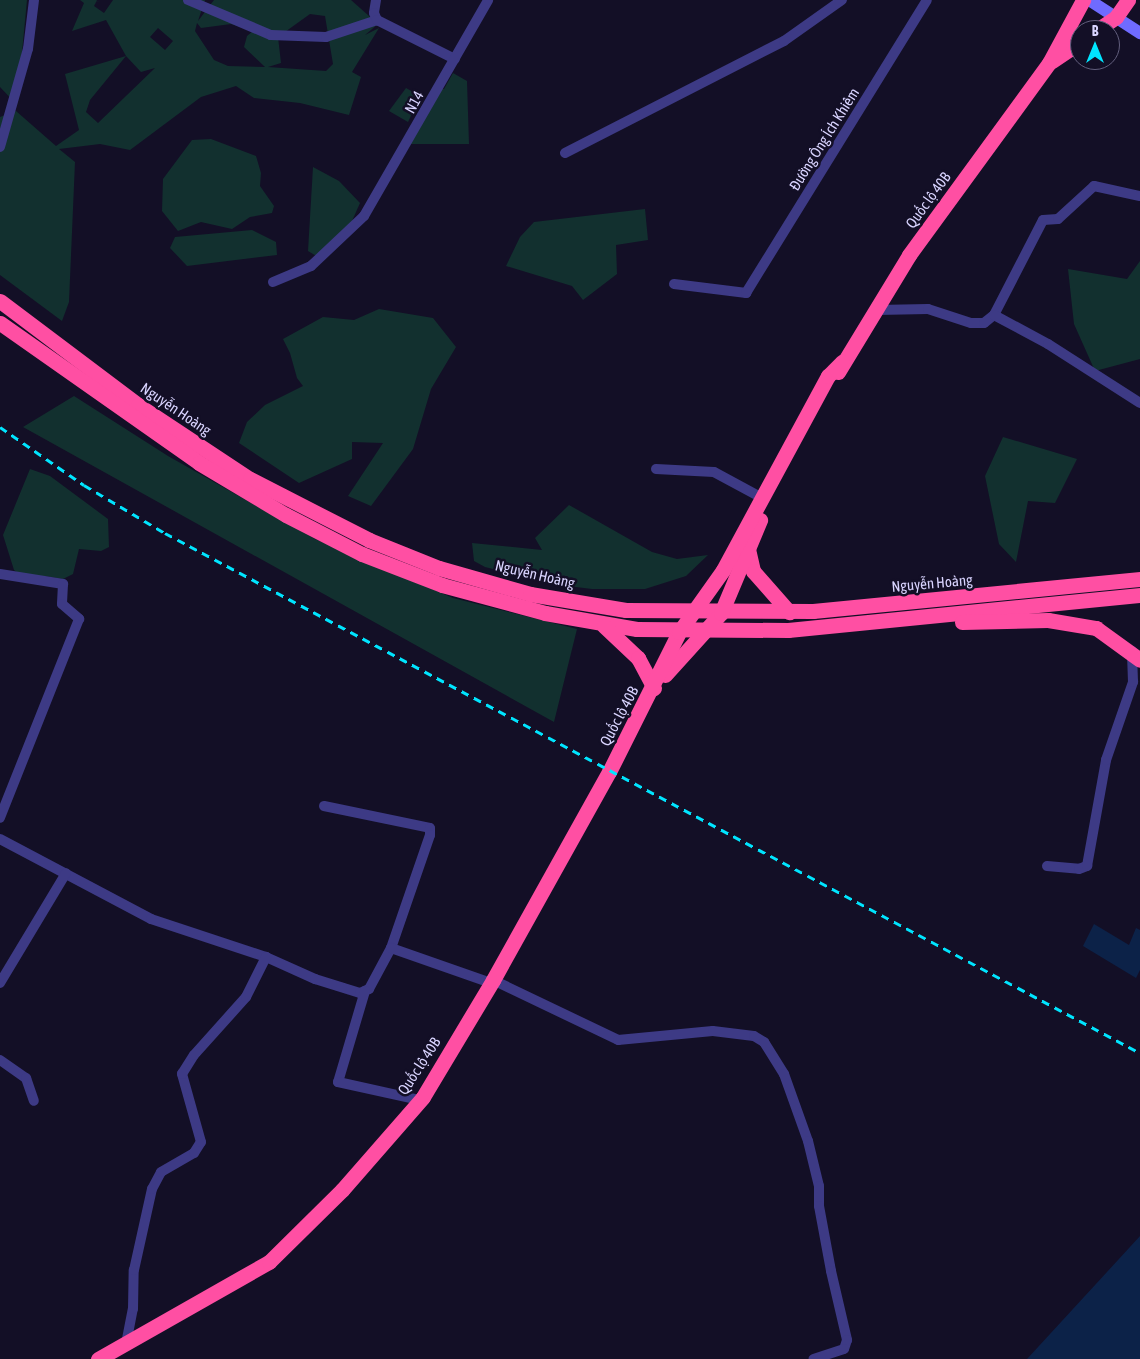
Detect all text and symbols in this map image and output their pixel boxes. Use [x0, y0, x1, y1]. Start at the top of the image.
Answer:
north arrow [1070, 20, 1120, 70]
text: B [1092, 23, 1098, 39]
street label: Đường Ông Ích Khiêm [785, 84, 863, 194]
street label: N14 [401, 88, 427, 116]
street label: Quốc lộ 40B [902, 168, 954, 232]
street label: Nguyễn Hoàng [137, 379, 215, 439]
street label: Nguyễn Hoàng [493, 556, 577, 592]
street label: Nguyễn Hoàng [891, 570, 973, 596]
street label: Quốc lộ 40B [596, 683, 642, 749]
street label: Quốc lộ 40B [394, 1034, 444, 1098]

